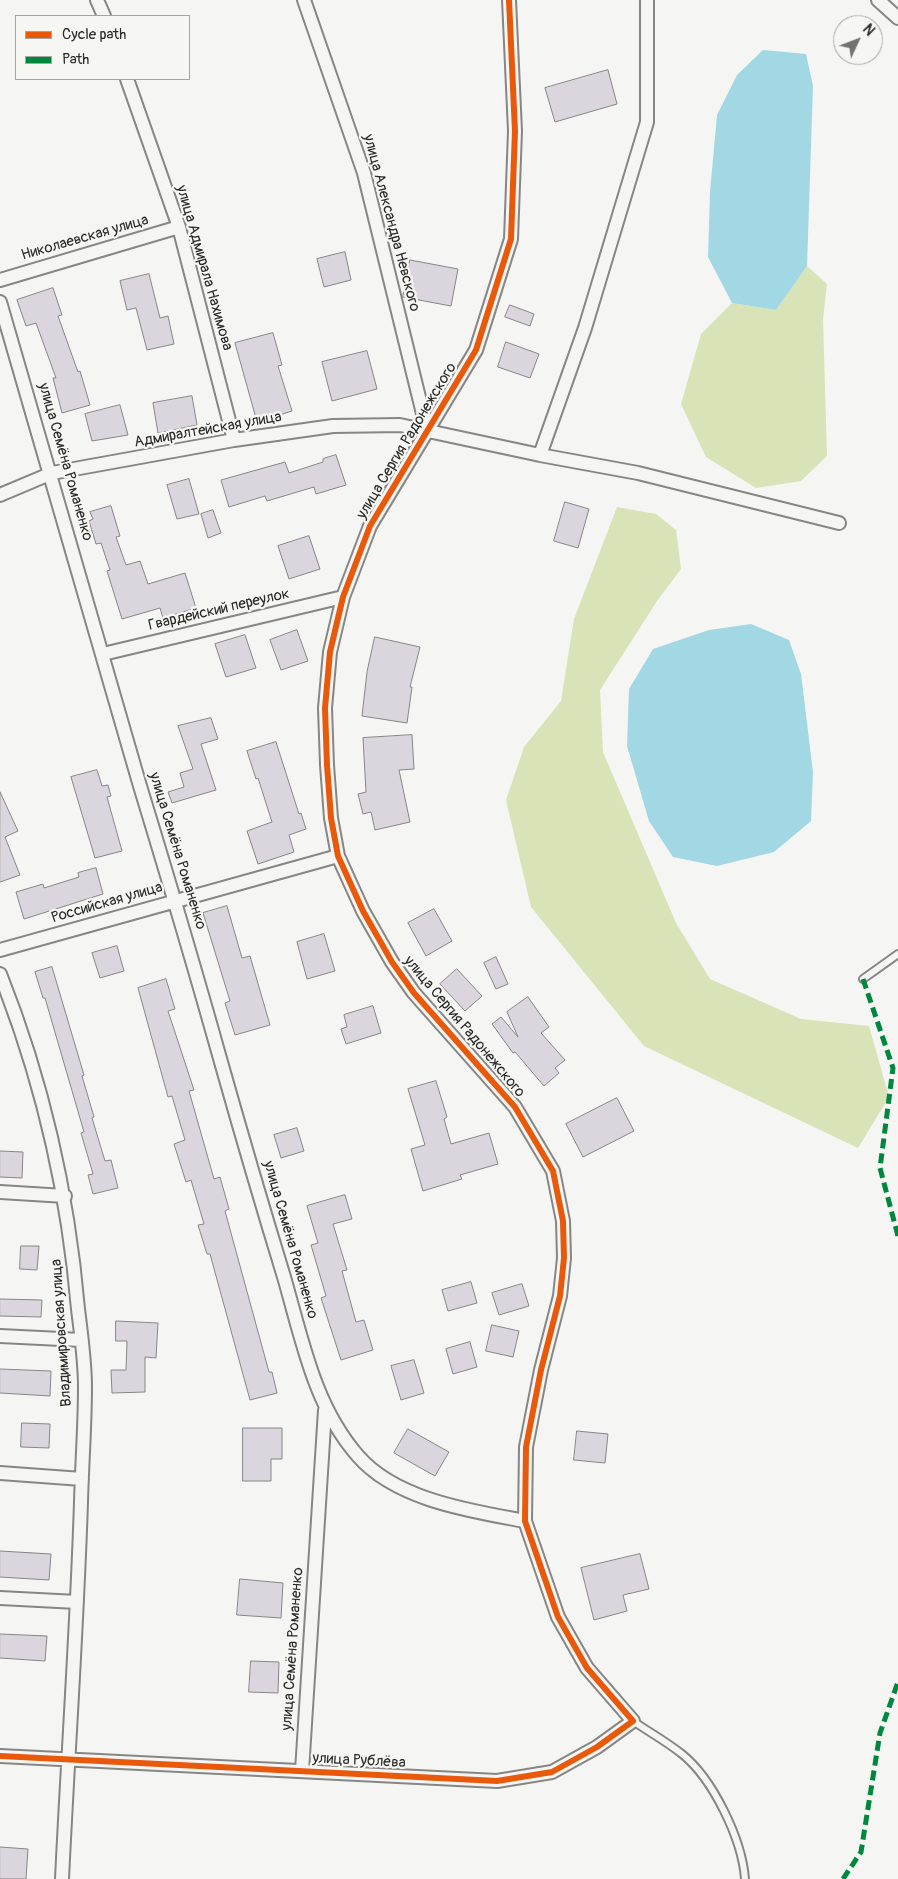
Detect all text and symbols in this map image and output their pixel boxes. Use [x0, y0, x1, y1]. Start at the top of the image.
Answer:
legend [15, 15, 190, 80]
north arrow [833, 15, 883, 65]
text: N [859, 21, 878, 39]
text: Cycle path [62, 25, 126, 44]
text: Path [62, 50, 89, 69]
street label: улица Александра Невского [359, 132, 423, 314]
street label: улица Адмирала Нахимова [172, 183, 236, 353]
street label: Николаевская улица [19, 211, 151, 265]
street label: улица Сергия Радонежского [353, 360, 461, 522]
street label: улица Семёна Романенко [34, 381, 96, 543]
street label: Адмиралтейская улица [133, 408, 283, 452]
street label: Гвардейский переулок [147, 585, 291, 635]
street label: улица Семёна Романенко [144, 770, 210, 932]
street label: Российская улица [49, 879, 165, 927]
street label: улица Сергия Радонежского [400, 953, 528, 1101]
street label: улица Семёна Романенко [259, 1159, 321, 1321]
street label: Владимировская улица [48, 1259, 76, 1407]
street label: улица Семёна Романенко [278, 1567, 308, 1731]
street label: улица Рублёва [312, 1750, 406, 1772]

